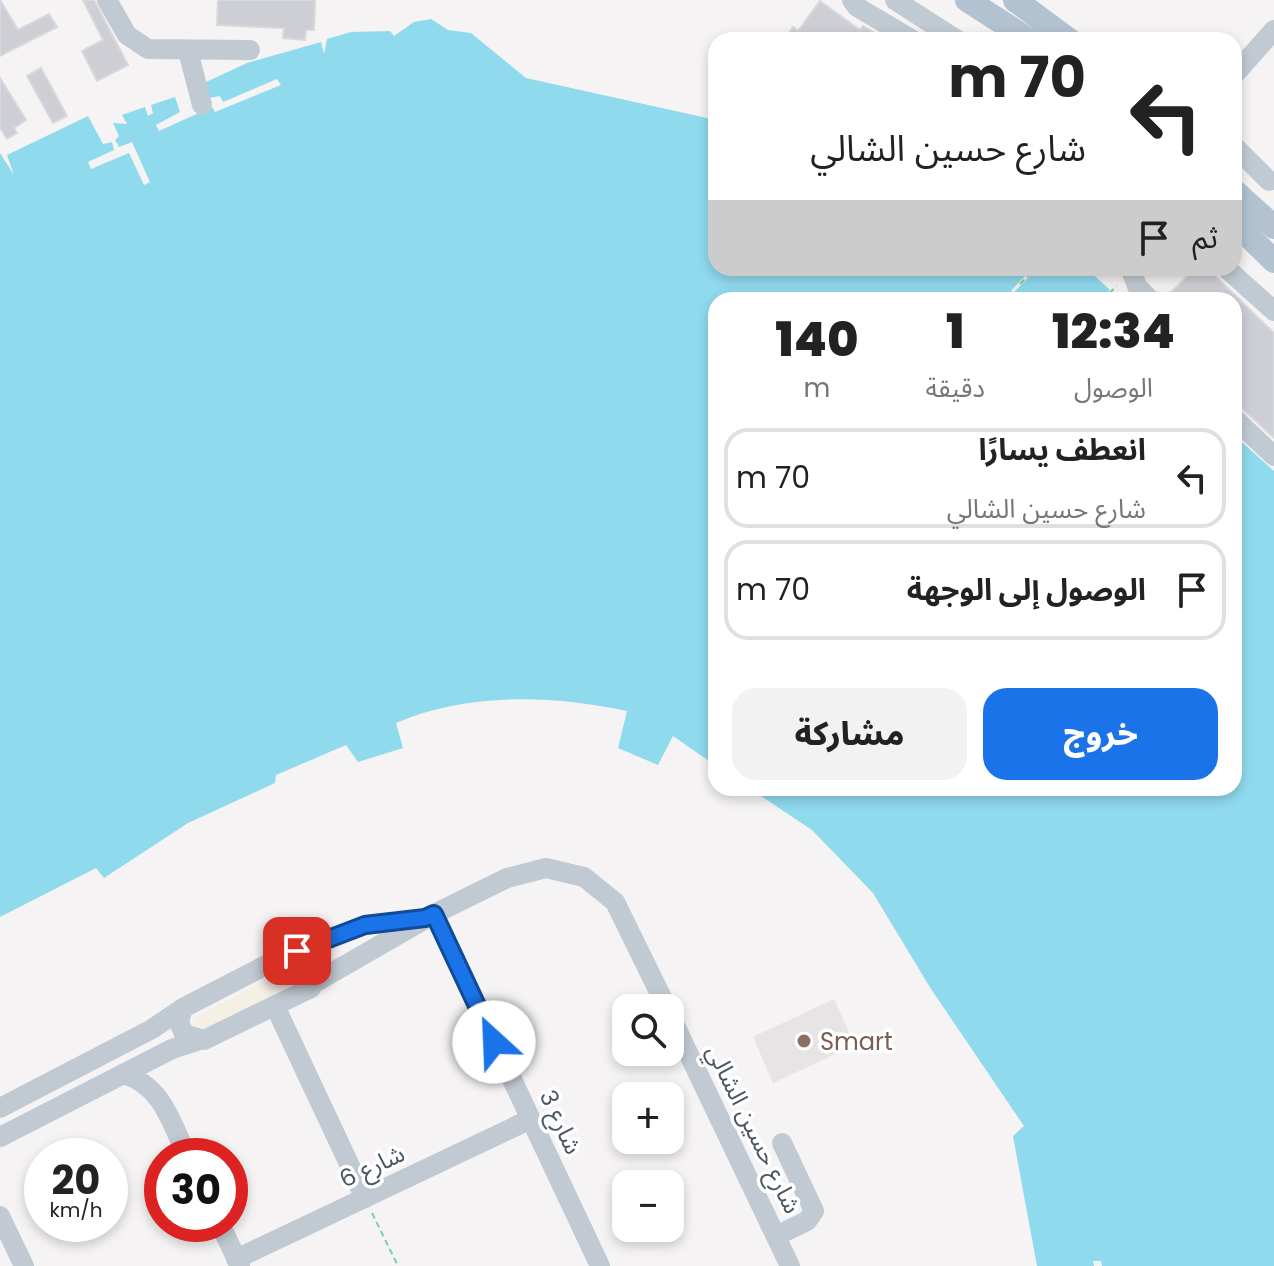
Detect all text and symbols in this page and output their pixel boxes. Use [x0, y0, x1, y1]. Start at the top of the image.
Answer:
text: 70 m [948, 38, 1086, 117]
icon: left [1114, 64, 1218, 168]
text: شارع حسين الشالي [810, 123, 1086, 174]
icon: arrive [1132, 216, 1176, 260]
text: ثم [1192, 216, 1218, 259]
text: 1 [946, 298, 965, 365]
text: 12:34 [1052, 298, 1175, 365]
text: 140 [775, 306, 858, 373]
text: m [803, 370, 830, 406]
text: دقيقة [926, 370, 985, 406]
text: الوصول [1074, 370, 1153, 406]
text: انعطف يسارًا [978, 428, 1146, 471]
text: 70 m [736, 456, 810, 499]
icon: left [1170, 456, 1214, 500]
text: شارع حسين الشالي [947, 491, 1146, 527]
text: 70 m [736, 568, 810, 611]
text: الوصول إلى الوجهة [907, 568, 1146, 611]
icon: arrive [1170, 568, 1214, 612]
button: مشاركة [732, 688, 967, 780]
button: خروج [983, 688, 1218, 780]
pin [263, 917, 331, 985]
icon: arrive [275, 929, 319, 973]
map controls [612, 994, 684, 1242]
button: search [612, 994, 684, 1066]
position arrow [452, 1000, 536, 1084]
place label: Smart [820, 1025, 893, 1058]
marker: Smart [795, 1032, 813, 1050]
street label: شارع حسين الشالي [697, 1039, 809, 1220]
button: + [612, 1082, 684, 1154]
street label: شارع 3 [531, 1085, 590, 1160]
street label: شارع 6 [334, 1137, 410, 1196]
speed limit sign: 30 [144, 1138, 248, 1242]
text: 20 [52, 1152, 100, 1208]
button: − [612, 1170, 684, 1242]
text: km/h [49, 1196, 103, 1224]

